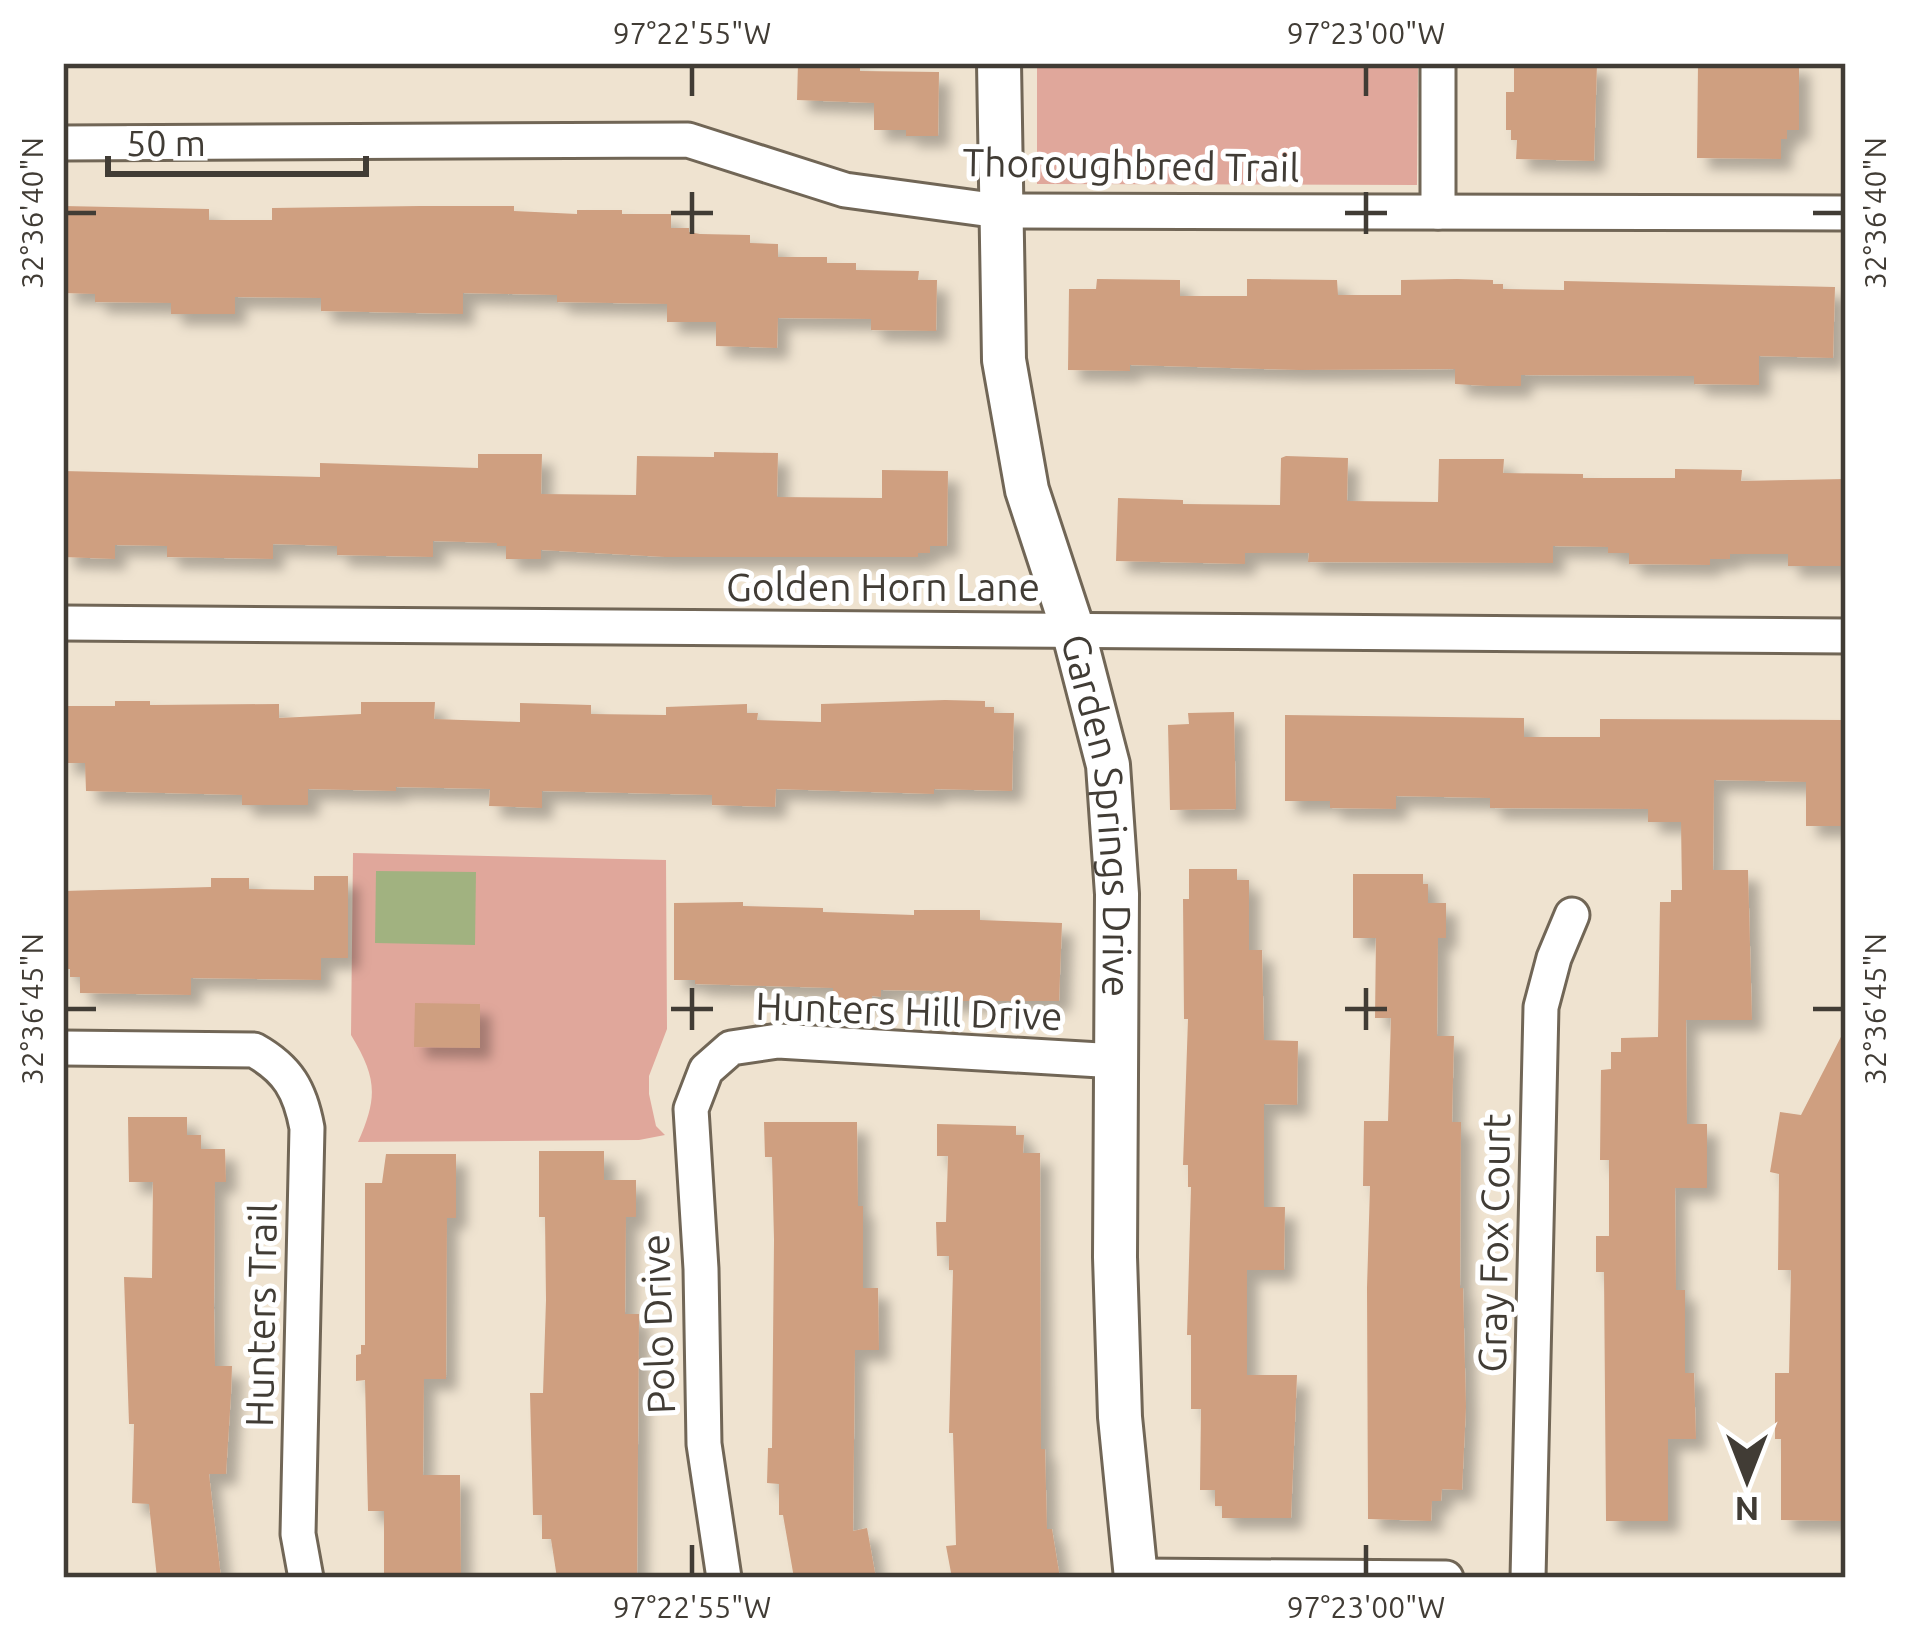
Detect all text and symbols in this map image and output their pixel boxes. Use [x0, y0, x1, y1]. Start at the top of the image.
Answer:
text: 97°22'55"W [613, 16, 771, 50]
text: 97°23'00"W [1287, 16, 1445, 50]
scale bar [108, 102, 366, 176]
text: 50 m [126, 122, 206, 163]
text: 32°36'40"N [15, 137, 49, 289]
text: 32°36'40"N [1858, 137, 1892, 289]
street label: Thoroughbred Trail [962, 140, 1300, 189]
street label: Golden Horn Lane [726, 565, 1040, 608]
street label: Garden Springs Drive [1054, 630, 1139, 997]
text: 32°36'45"N [15, 933, 49, 1085]
text: 32°36'45"N [1858, 933, 1892, 1085]
street label: Hunters Hill Drive [755, 984, 1063, 1037]
street label: Gray Fox Court [1470, 1113, 1517, 1373]
street label: Hunters Trail [237, 1203, 284, 1427]
street label: Polo Drive [633, 1233, 682, 1415]
north arrow [1687, 1419, 1807, 1539]
text: N [1735, 1491, 1759, 1528]
text: 97°22'55"W [613, 1590, 771, 1624]
text: 97°23'00"W [1287, 1590, 1445, 1624]

